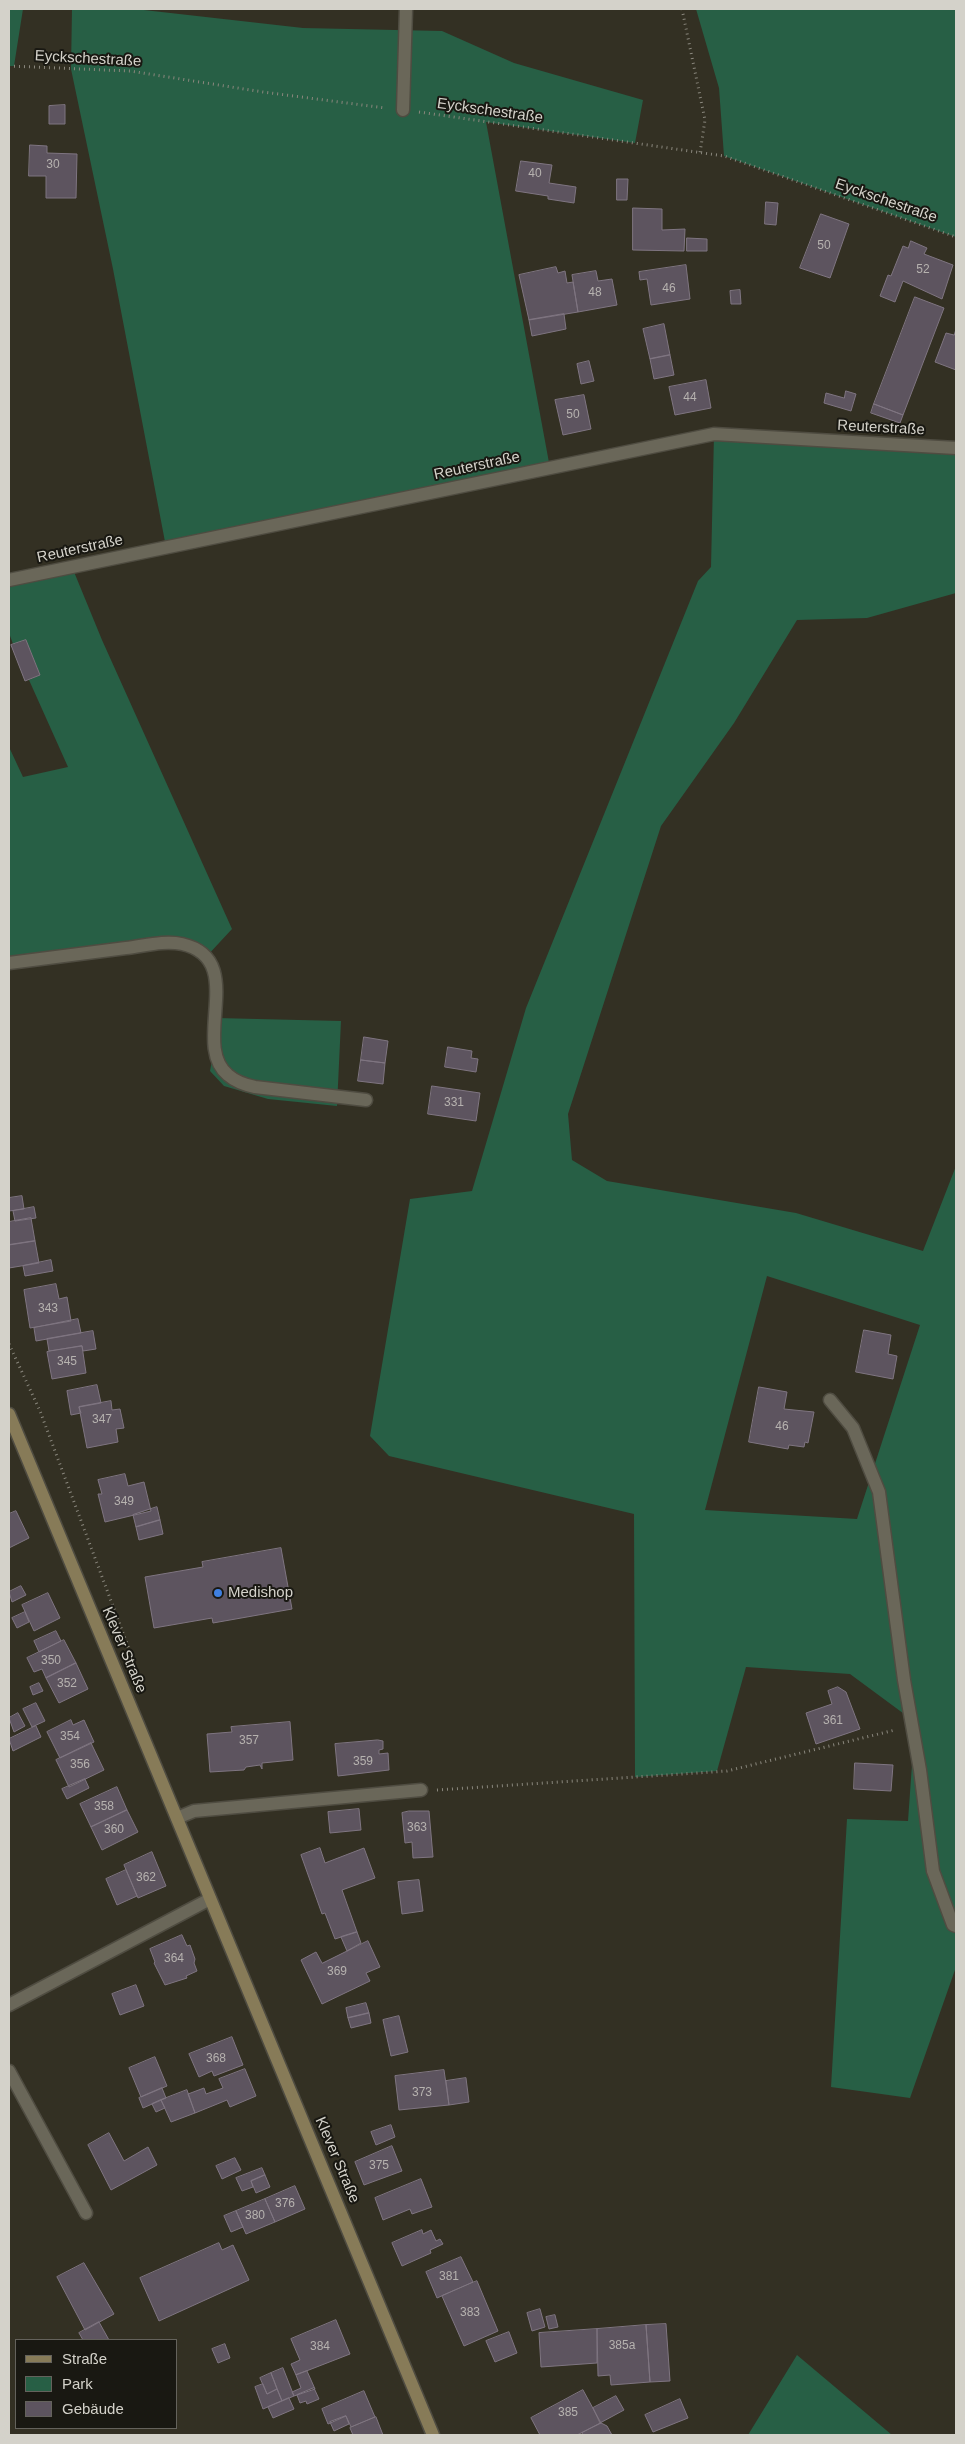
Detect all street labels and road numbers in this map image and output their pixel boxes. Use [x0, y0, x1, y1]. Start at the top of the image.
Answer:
street label: Eyckschestraße [34, 47, 142, 71]
street label: Eyckschestraße [436, 95, 544, 127]
street label: Eyckschestraße [833, 175, 939, 227]
street label: Reuterstraße [837, 417, 925, 439]
street label: Reuterstraße [432, 448, 522, 484]
street label: Reuterstraße [35, 531, 125, 567]
street label: Klever Straße [98, 1604, 150, 1696]
street label: Klever Straße [311, 2114, 363, 2206]

